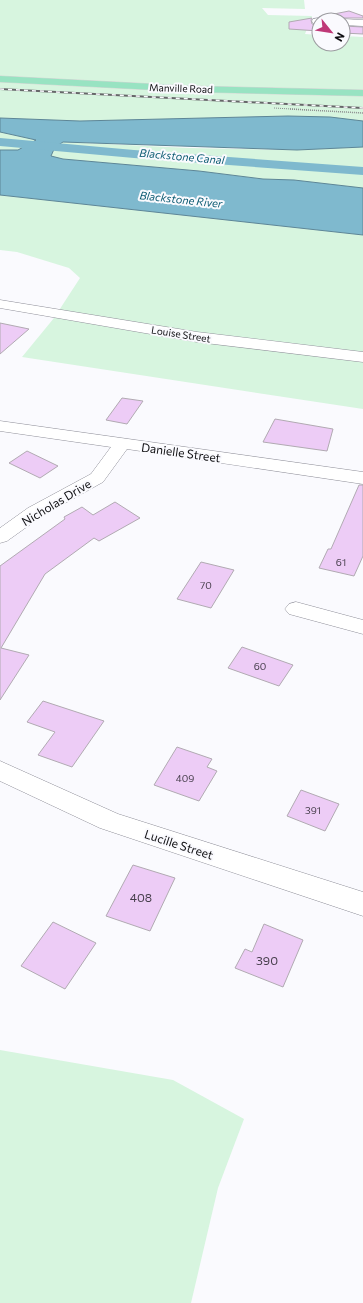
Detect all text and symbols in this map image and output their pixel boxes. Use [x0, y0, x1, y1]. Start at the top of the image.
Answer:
north arrow [311, 12, 351, 52]
text: N [332, 30, 348, 44]
street label: Manville Road [149, 81, 213, 95]
water label: Blackstone Canal [139, 146, 225, 166]
water label: Blackstone River [139, 188, 224, 210]
street label: Louise Street [150, 323, 212, 345]
street label: Danielle Street [140, 439, 222, 465]
street label: Nicholas Drive [19, 476, 93, 528]
house number: 61 [336, 556, 346, 568]
house number: 70 [200, 579, 212, 591]
house number: 60 [254, 660, 266, 672]
house number: 409 [176, 772, 194, 784]
house number: 391 [305, 804, 321, 816]
street label: Lucille Street [143, 826, 215, 862]
house number: 408 [130, 890, 152, 904]
house number: 390 [256, 953, 278, 967]

